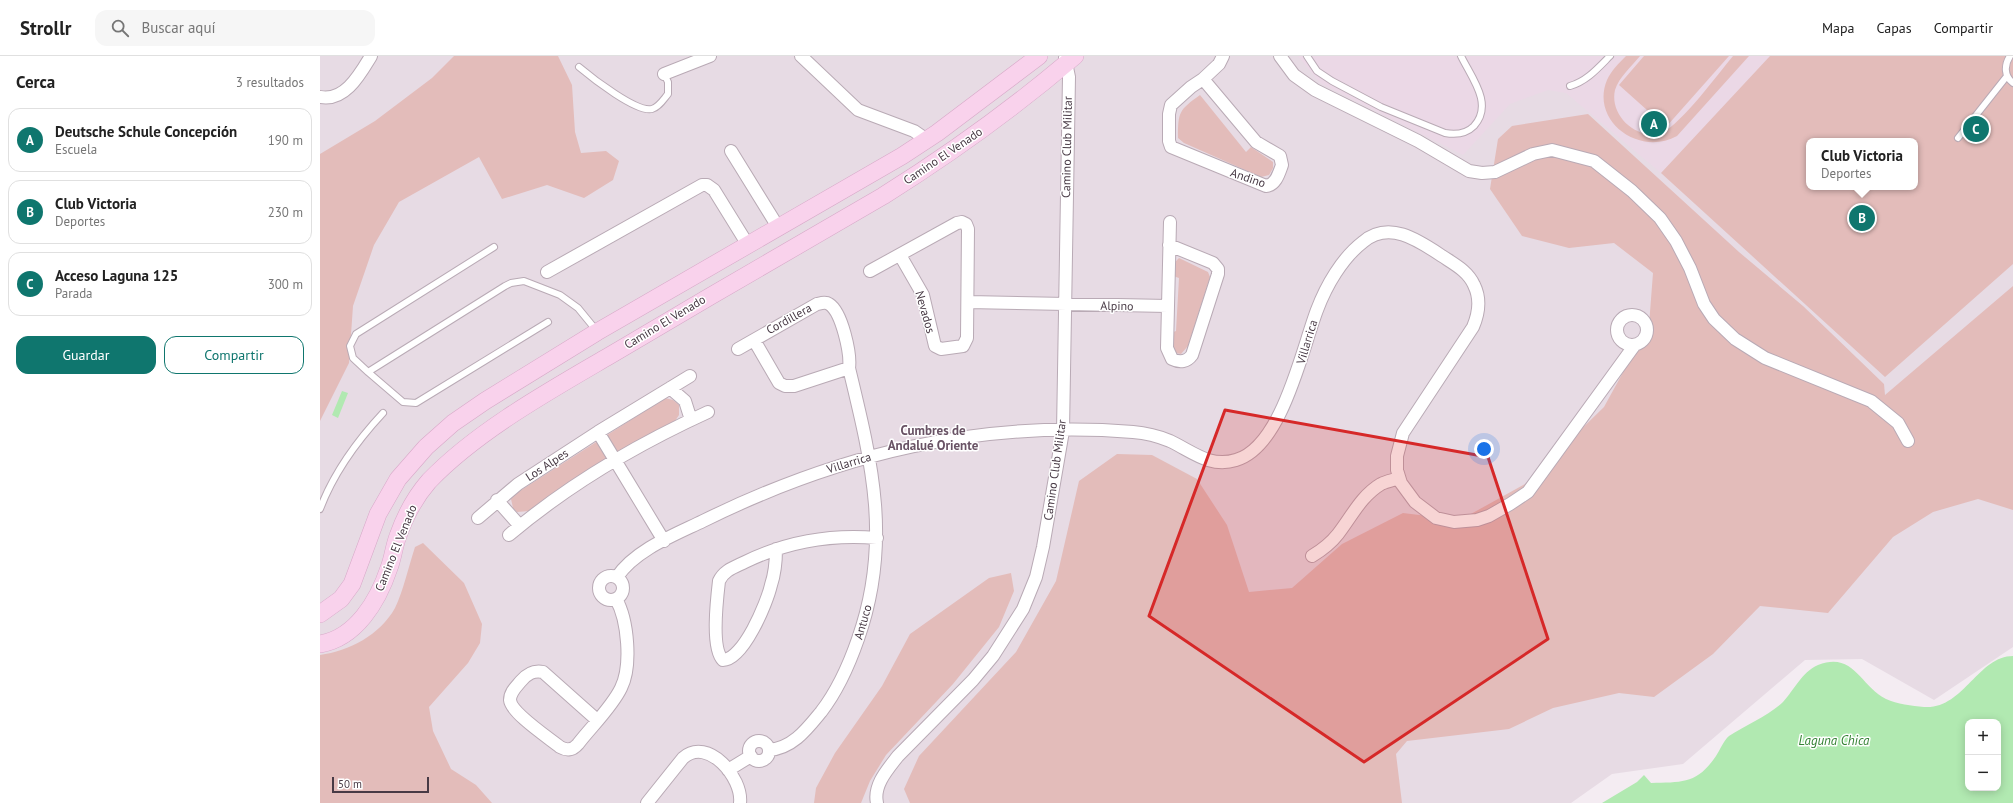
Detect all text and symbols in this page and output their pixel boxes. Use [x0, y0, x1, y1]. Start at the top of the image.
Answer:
search box [95, 10, 375, 46]
text: Strollr [20, 16, 71, 40]
icon: search [109, 17, 131, 39]
text: Buscar aquí [141, 18, 216, 37]
text: Mapa [1822, 19, 1855, 37]
text: Capas [1877, 19, 1912, 37]
text: Compartir [1934, 19, 1993, 37]
text: Cerca [16, 71, 55, 93]
text: 3 resultados [236, 74, 304, 91]
street label: Camino Club Militar [1058, 96, 1075, 198]
pin: A [1641, 109, 1667, 139]
pin: C [1963, 114, 1989, 144]
text: Deutsche Schule Concepción [55, 122, 237, 141]
street label: Camino El Venado [900, 124, 985, 188]
text: A [26, 132, 34, 149]
text: 190 m [268, 132, 303, 149]
popup [1806, 138, 1918, 190]
text: Escuela [55, 141, 97, 158]
text: Club Victoria [1821, 146, 1903, 165]
street label: Andino [1229, 165, 1268, 191]
text: Deportes [1821, 165, 1871, 182]
text: Club Victoria [55, 194, 137, 213]
pin: B [1849, 203, 1875, 233]
text: B [26, 204, 34, 221]
text: 230 m [268, 204, 303, 221]
text: Deportes [55, 213, 105, 230]
text: Acceso Laguna 125 [55, 266, 178, 285]
text: C [26, 276, 34, 293]
text: 300 m [268, 276, 303, 293]
text: Parada [55, 285, 93, 302]
street label: Nevados [912, 289, 939, 335]
street label: Camino El Venado [621, 291, 708, 352]
street label: Alpino [1100, 298, 1134, 313]
street label: Cordillera [763, 300, 814, 337]
street label: Villarrica [1292, 318, 1320, 367]
button: Guardar [16, 336, 156, 374]
button: Compartir [164, 336, 304, 374]
street label: Camino Club Militar [1040, 418, 1069, 521]
district label: Cumbres de Andalué Oriente [888, 422, 979, 454]
your location [1474, 439, 1494, 459]
street label: Los Alpes [523, 445, 571, 484]
street label: Villarrica [824, 449, 873, 477]
street label: Camino El Venado [371, 502, 420, 593]
street label: Antuco [850, 603, 875, 641]
map controls [1965, 719, 2001, 791]
button: + [1965, 719, 2001, 755]
water label: Laguna Chica [1799, 732, 1870, 749]
button: − [1965, 755, 2001, 791]
scale bar [332, 775, 429, 794]
text: 50 m [338, 777, 362, 791]

